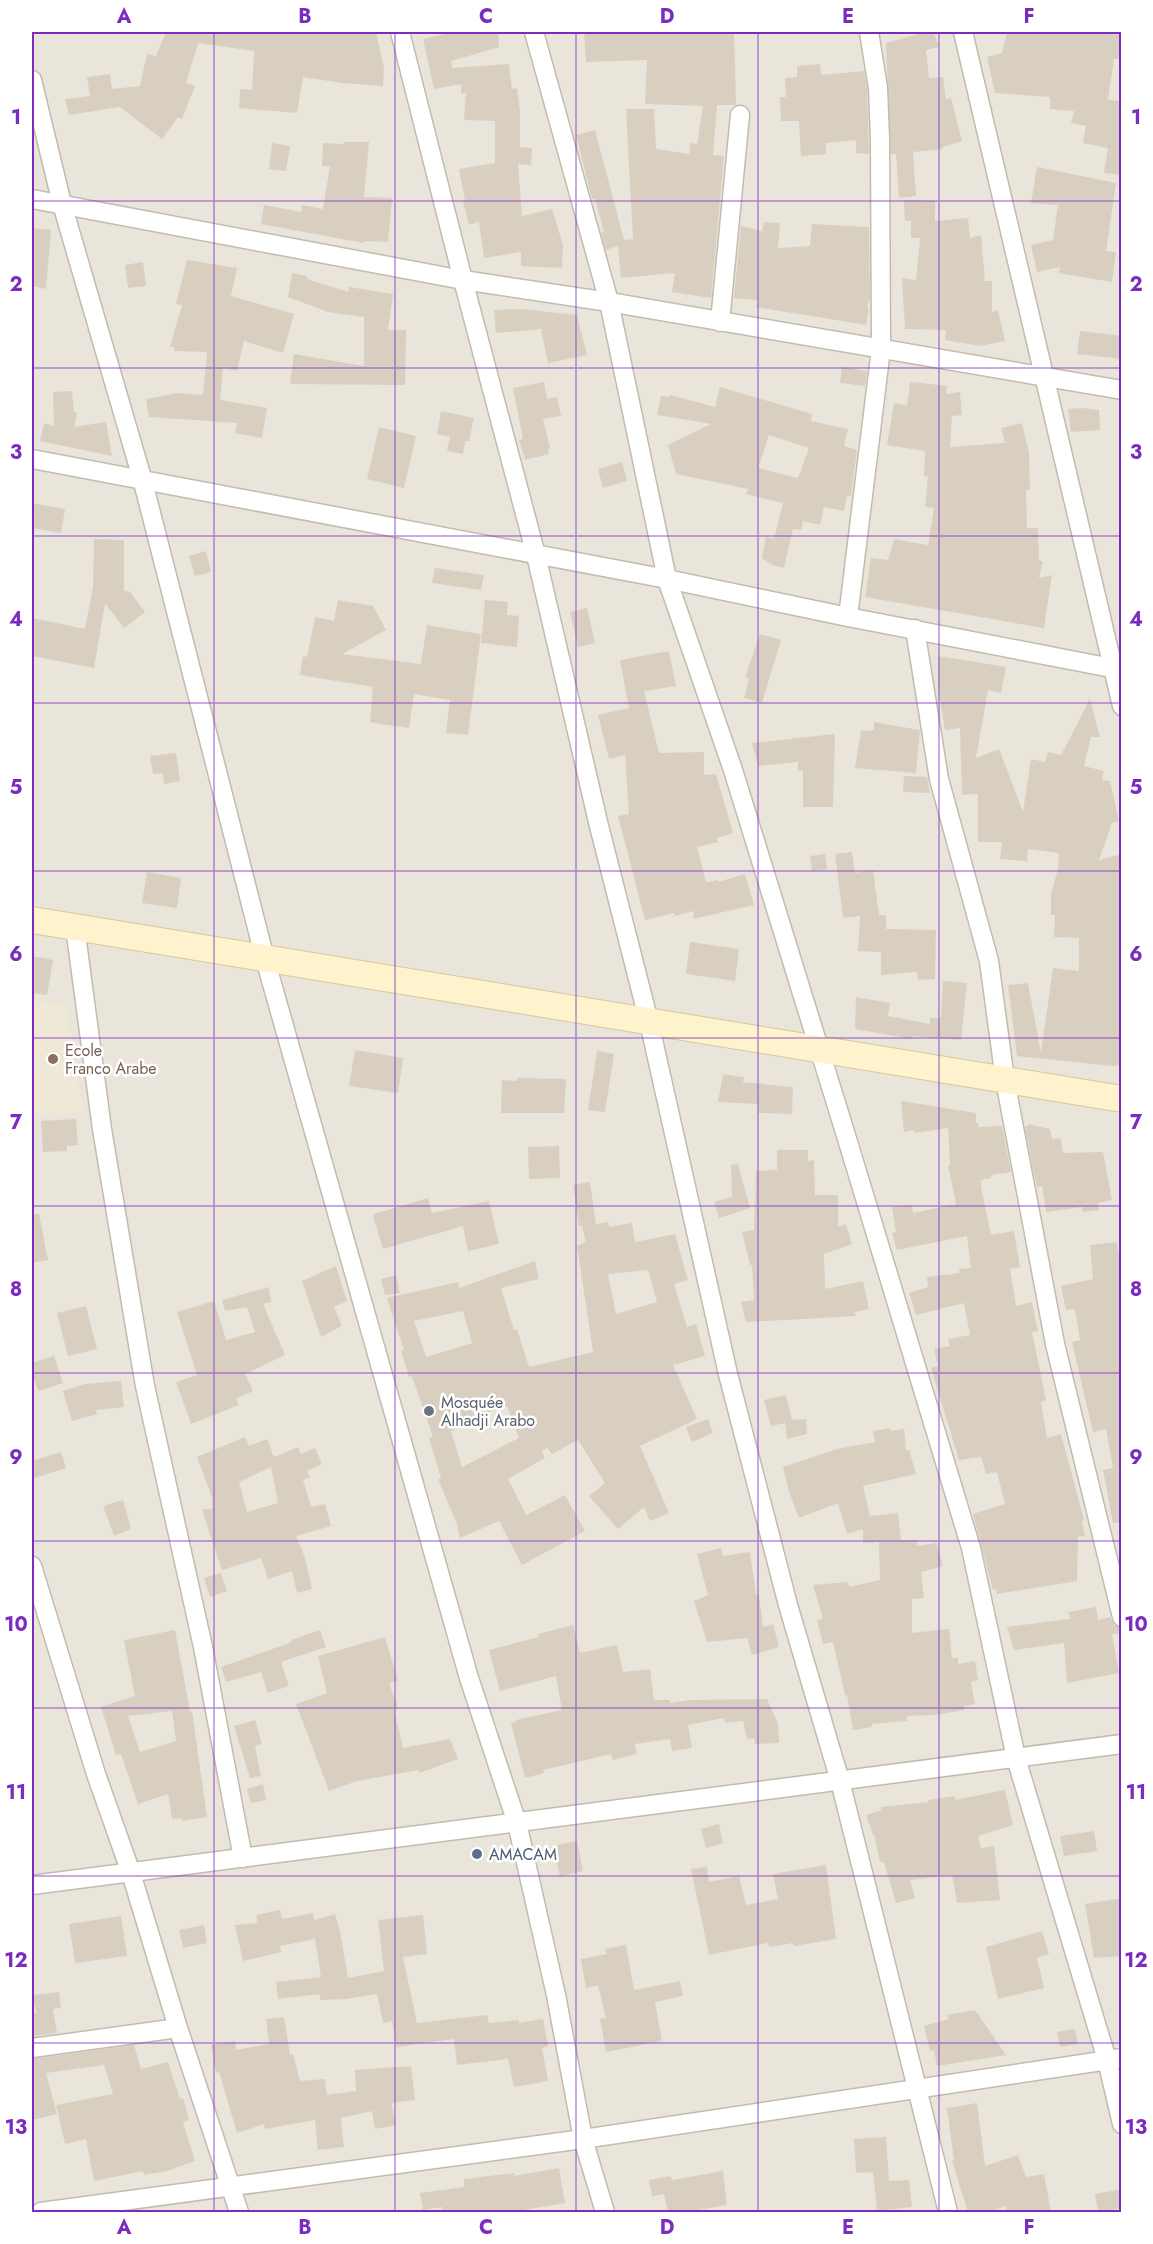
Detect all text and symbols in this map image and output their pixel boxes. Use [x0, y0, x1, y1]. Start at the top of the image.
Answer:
text: A [116, 2, 132, 31]
text: B [298, 2, 312, 31]
text: C [479, 2, 493, 31]
text: D [660, 2, 674, 31]
text: E [842, 2, 854, 31]
text: F [1023, 2, 1035, 31]
text: 1 [11, 103, 21, 132]
text: 1 [1131, 103, 1141, 132]
text: 2 [9, 270, 23, 299]
text: 2 [1129, 270, 1143, 299]
text: 3 [10, 438, 22, 467]
text: 3 [1130, 438, 1142, 467]
text: 4 [9, 605, 23, 634]
text: 4 [1129, 605, 1143, 634]
text: 5 [10, 773, 23, 802]
text: 5 [1130, 773, 1143, 802]
text: 6 [9, 940, 23, 969]
text: 6 [1129, 940, 1143, 969]
place label: Ecole Franco Arabe [65, 1039, 157, 1080]
marker: Ecole Franco Arabe [46, 1052, 60, 1066]
text: 7 [10, 1108, 23, 1137]
text: 7 [1130, 1108, 1143, 1137]
text: 8 [10, 1275, 22, 1304]
text: 8 [1130, 1275, 1142, 1304]
place label: Mosquée Alhadji Arabo [441, 1391, 535, 1432]
marker: Mosquée Alhadji Arabo [422, 1404, 436, 1418]
text: 9 [9, 1443, 23, 1472]
text: 9 [1129, 1443, 1143, 1472]
text: 10 [4, 1610, 28, 1639]
text: 10 [1124, 1610, 1148, 1639]
text: 11 [6, 1778, 26, 1807]
text: 11 [1126, 1778, 1146, 1807]
place label: AMACAM [489, 1843, 557, 1866]
marker: AMACAM [470, 1847, 484, 1861]
text: 12 [4, 1946, 28, 1975]
text: 12 [1124, 1946, 1148, 1975]
text: 13 [5, 2113, 27, 2142]
text: 13 [1125, 2113, 1147, 2142]
text: A [116, 2213, 132, 2242]
text: B [298, 2213, 312, 2242]
text: C [479, 2213, 493, 2242]
text: D [660, 2213, 674, 2242]
text: E [842, 2213, 854, 2242]
text: F [1023, 2213, 1035, 2242]

